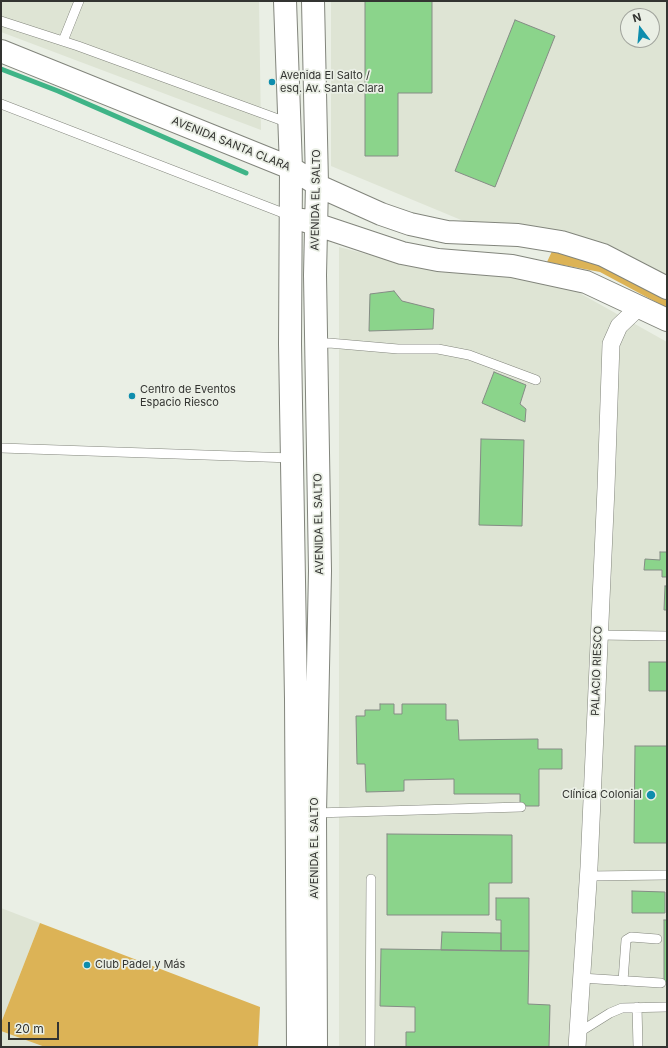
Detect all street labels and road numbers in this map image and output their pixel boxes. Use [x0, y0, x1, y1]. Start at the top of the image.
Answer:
street label: AVENIDA SANTA CLARA [170, 114, 292, 174]
street label: AVENIDA EL SALTO [309, 149, 323, 251]
street label: AVENIDA EL SALTO [312, 473, 326, 575]
street label: PALACIO RIESCO [589, 626, 605, 716]
street label: AVENIDA EL SALTO [308, 797, 322, 899]

